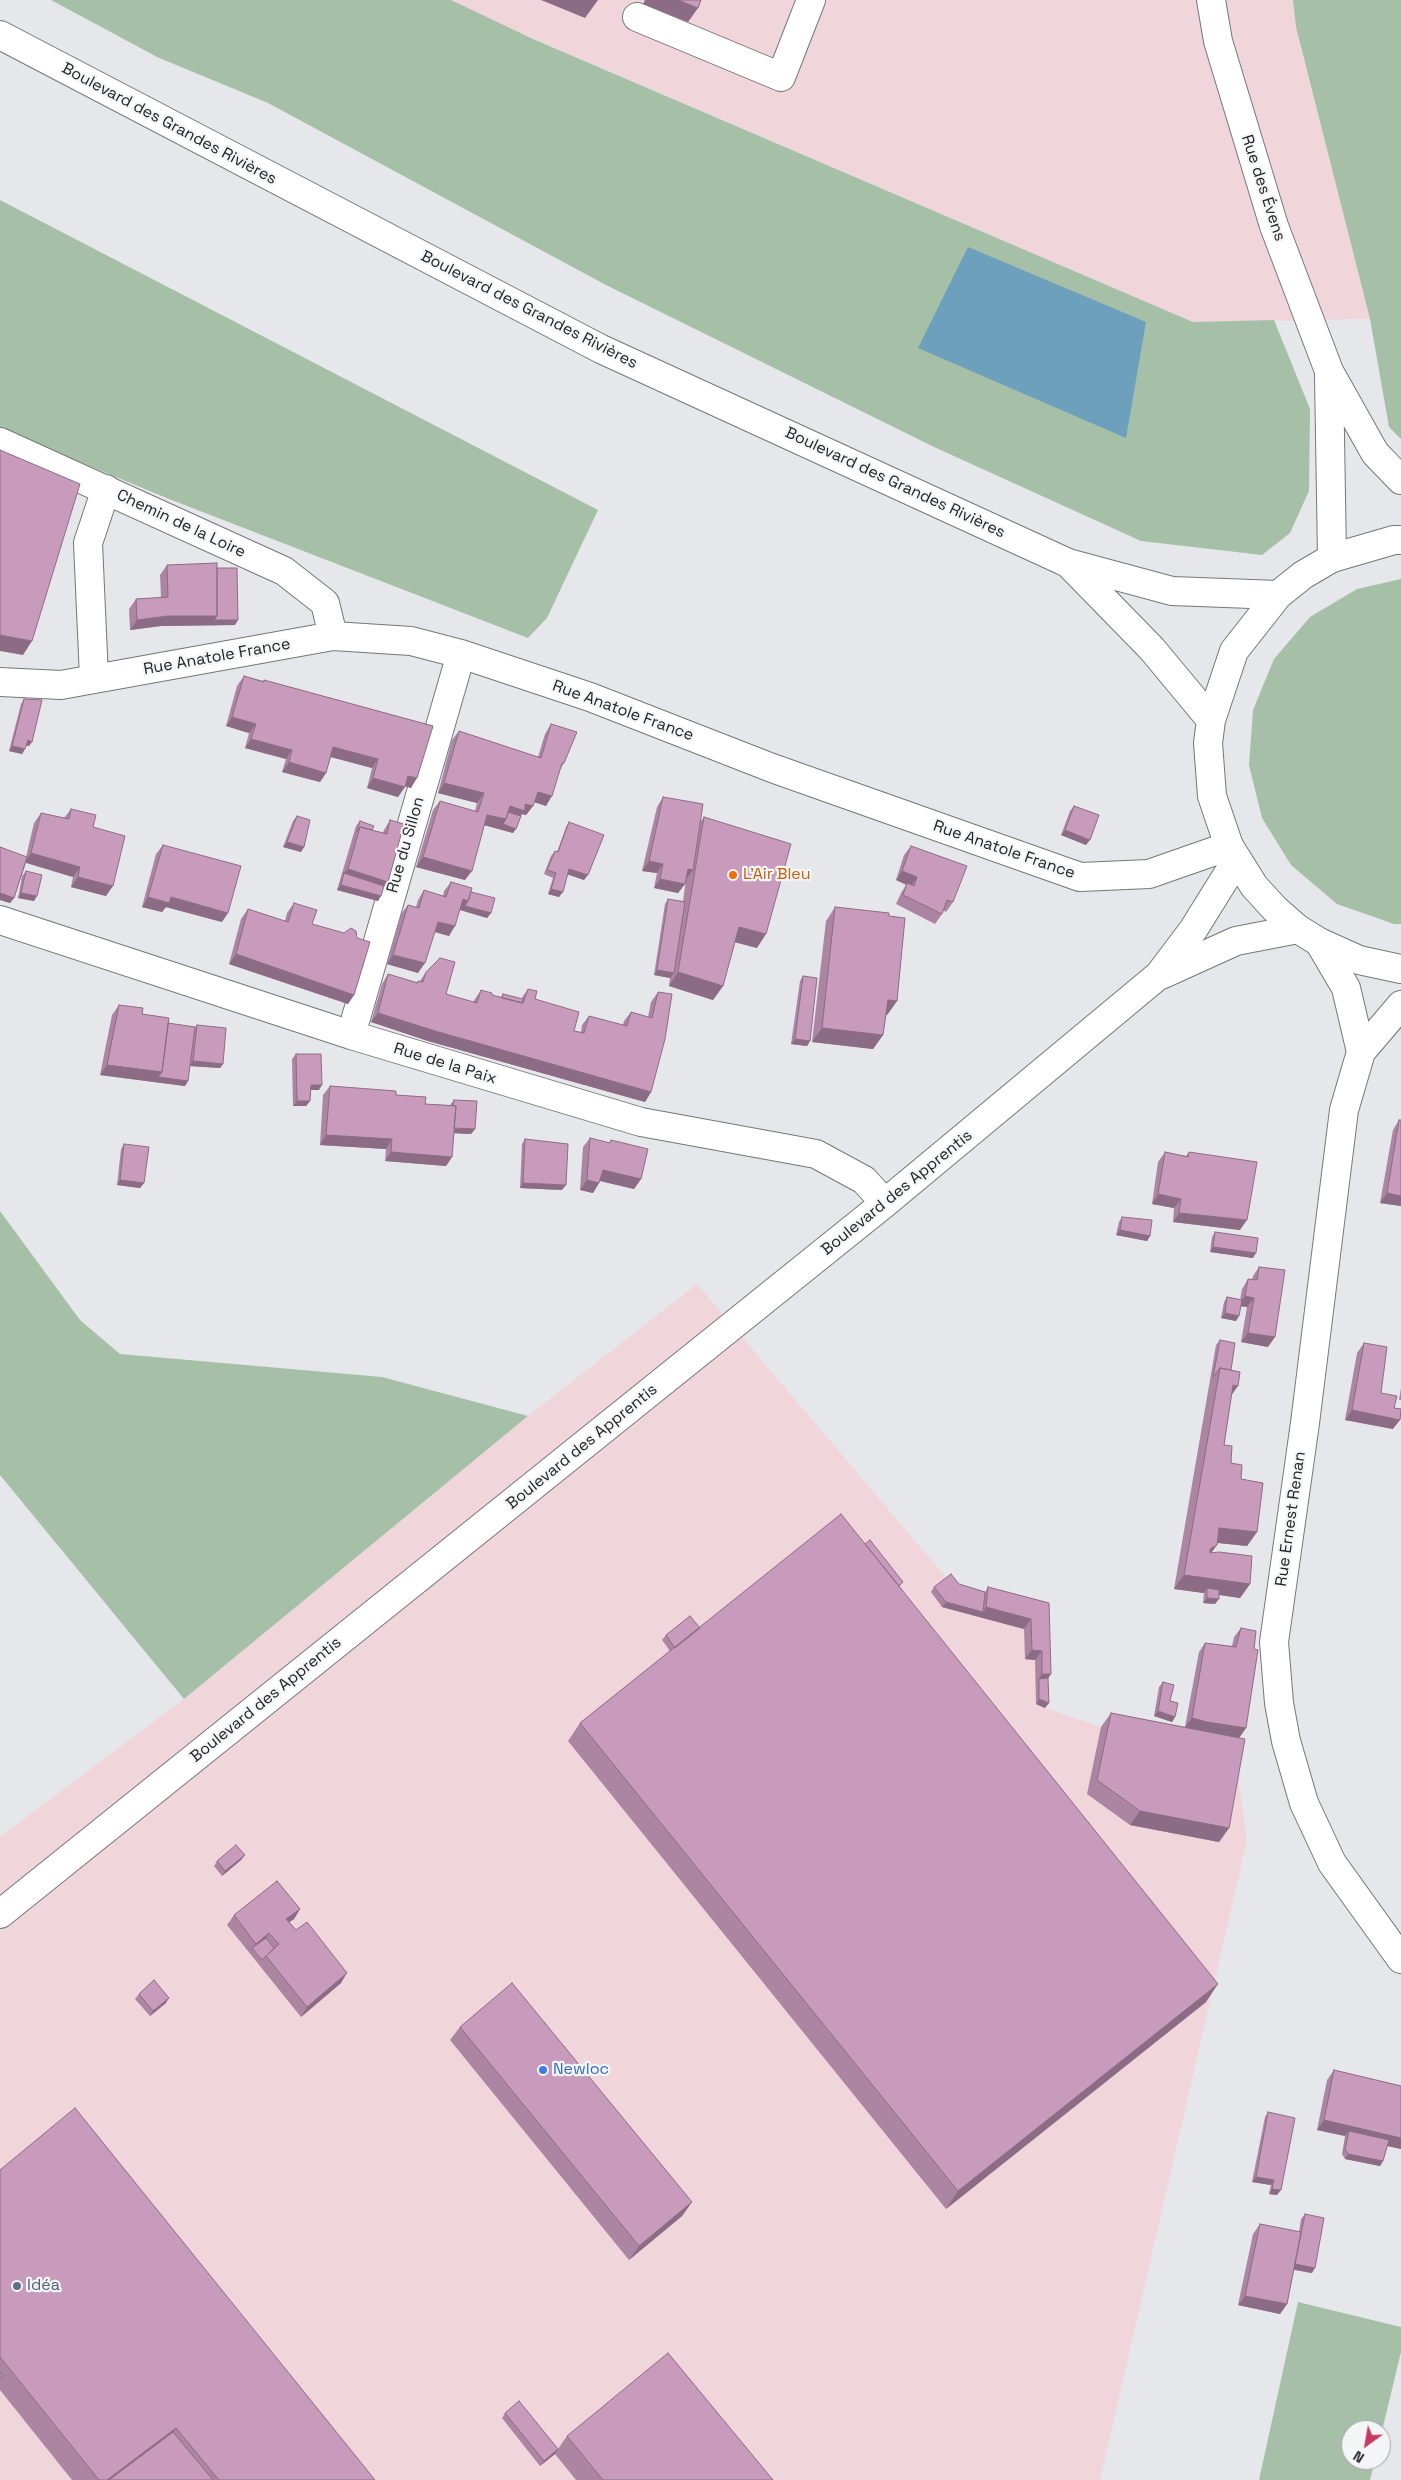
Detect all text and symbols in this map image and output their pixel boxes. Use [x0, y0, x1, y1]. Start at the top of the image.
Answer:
street label: Boulevard des Grandes Rivières [58, 59, 280, 189]
street label: Rue des Évens [1237, 132, 1289, 244]
street label: Boulevard des Grandes Rivières [417, 247, 641, 373]
street label: Boulevard des Grandes Rivières [782, 423, 1008, 543]
street label: Chemin de la Loire [114, 486, 248, 562]
street label: Rue Anatole France [142, 635, 292, 679]
street label: Rue Anatole France [550, 677, 696, 745]
street label: Rue du Sillon [383, 795, 429, 895]
street label: Rue Anatole France [930, 817, 1078, 883]
place label: L'Air Bleu [743, 865, 811, 885]
marker: L'Air Bleu [727, 869, 739, 881]
street label: Rue de la Paix [391, 1039, 499, 1089]
street label: Boulevard des Apprentis [818, 1126, 976, 1260]
street label: Boulevard des Apprentis [503, 1380, 661, 1514]
street label: Rue Ernest Renan [1272, 1450, 1310, 1588]
street label: Boulevard des Apprentis [187, 1633, 345, 1767]
place label: Newloc [553, 2060, 609, 2080]
marker: Newloc [537, 2064, 549, 2076]
place label: Idéa [27, 2276, 60, 2296]
marker: Idéa [11, 2280, 23, 2292]
north arrow [1341, 2420, 1391, 2470]
text: N [1350, 2447, 1367, 2467]

